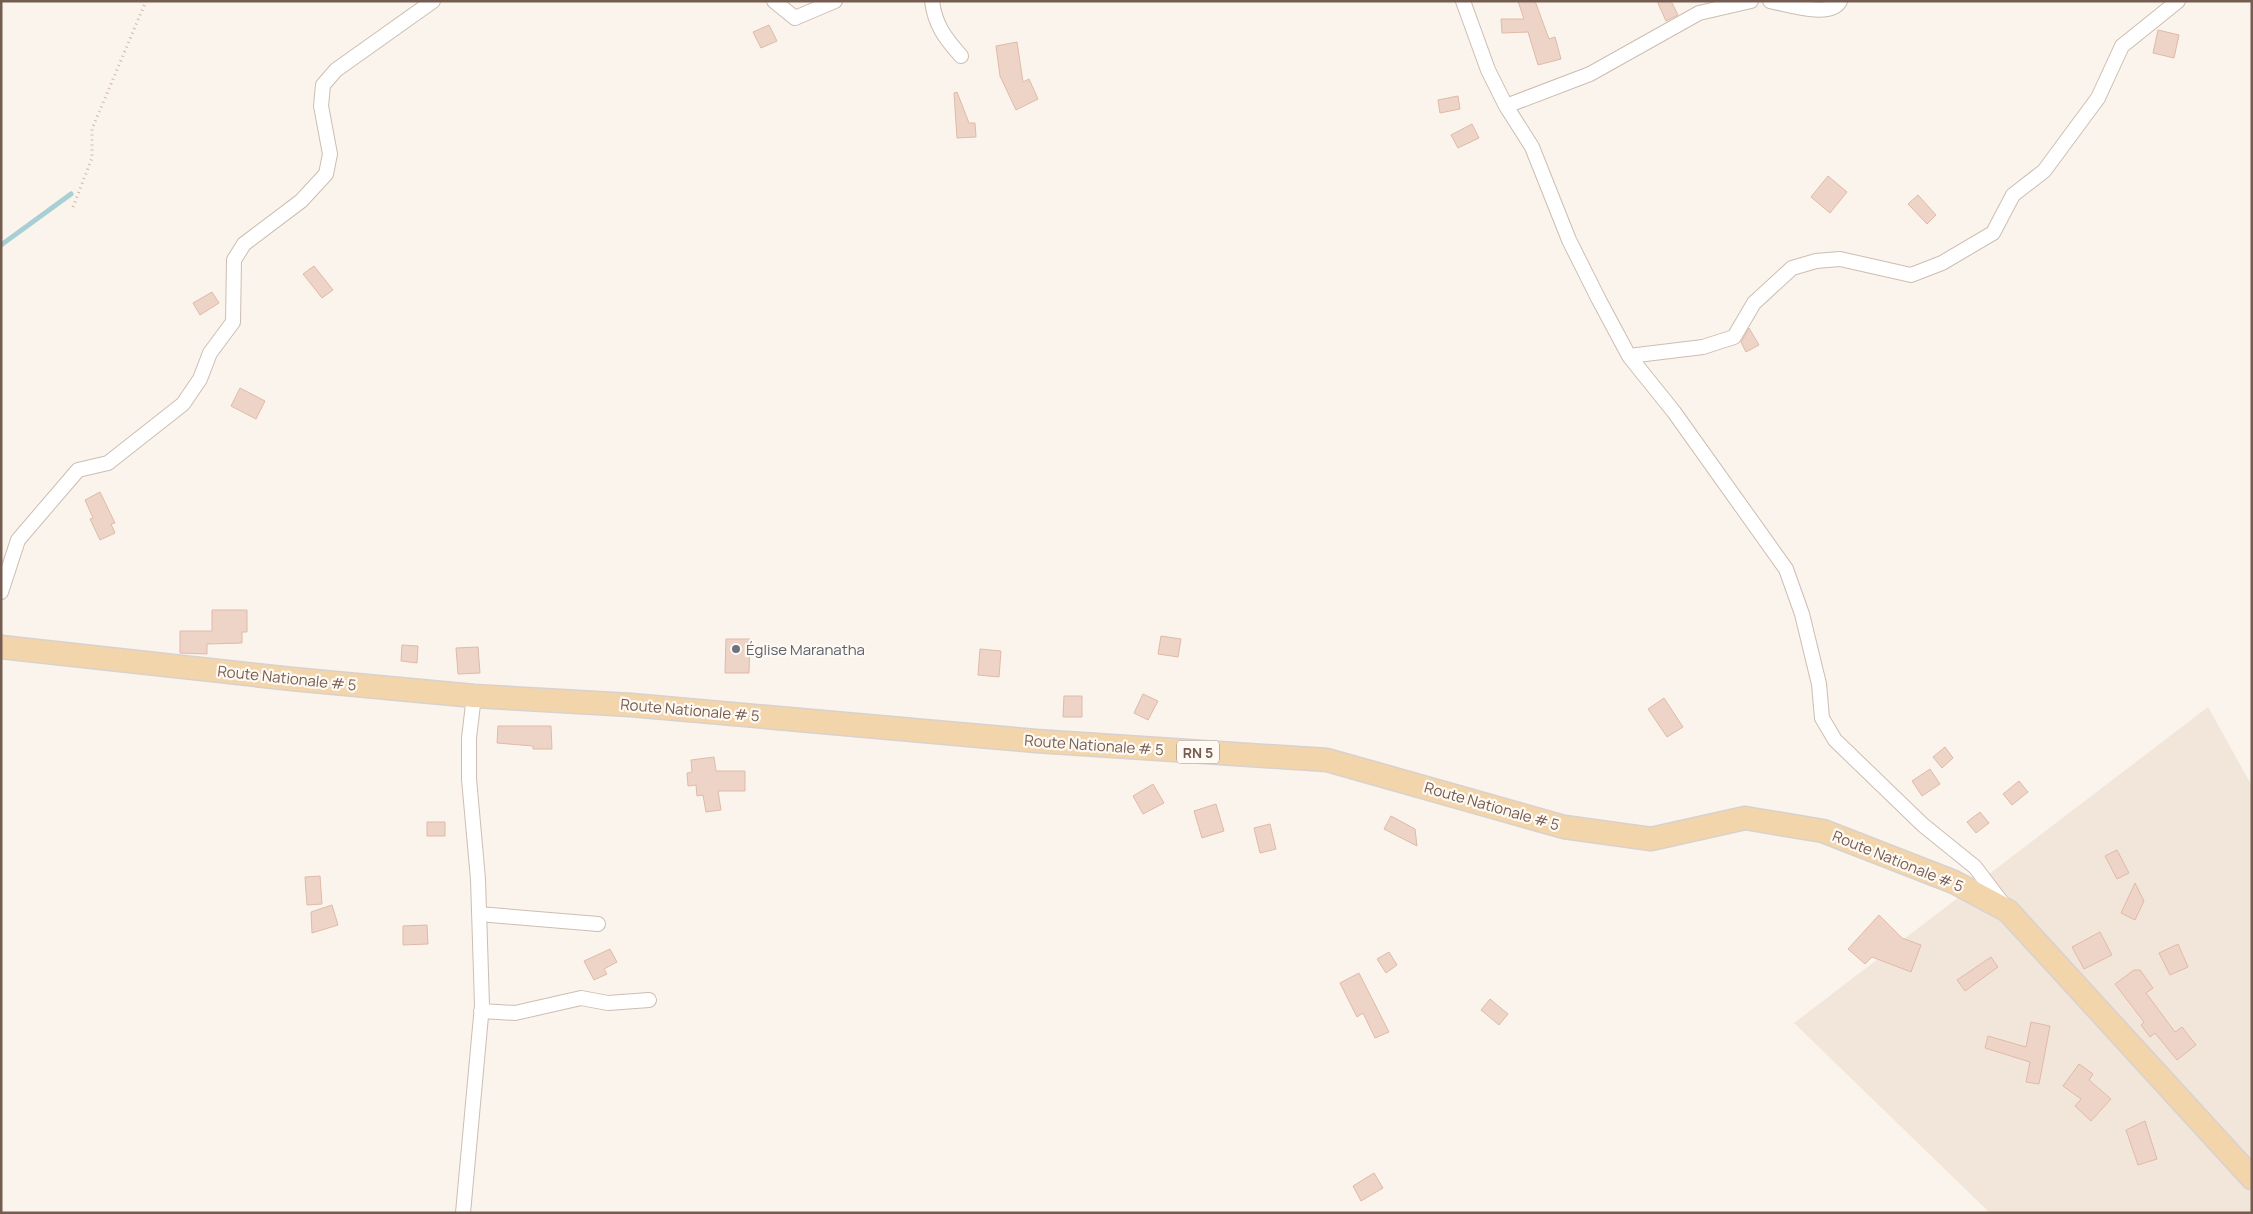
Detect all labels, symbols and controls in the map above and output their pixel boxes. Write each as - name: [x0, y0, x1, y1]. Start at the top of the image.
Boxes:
- place label: Église Maranatha: [746, 639, 865, 660]
- marker: Église Maranatha: [730, 643, 742, 655]
- street label: Route Nationale # 5: [216, 660, 358, 696]
- street label: Route Nationale # 5: [620, 693, 760, 727]
- street label: Route Nationale # 5: [1024, 730, 1164, 760]
- road number: RN 5: [1177, 740, 1219, 764]
- street label: Route Nationale # 5: [1422, 777, 1562, 835]
- street label: Route Nationale # 5: [1829, 825, 1967, 897]

